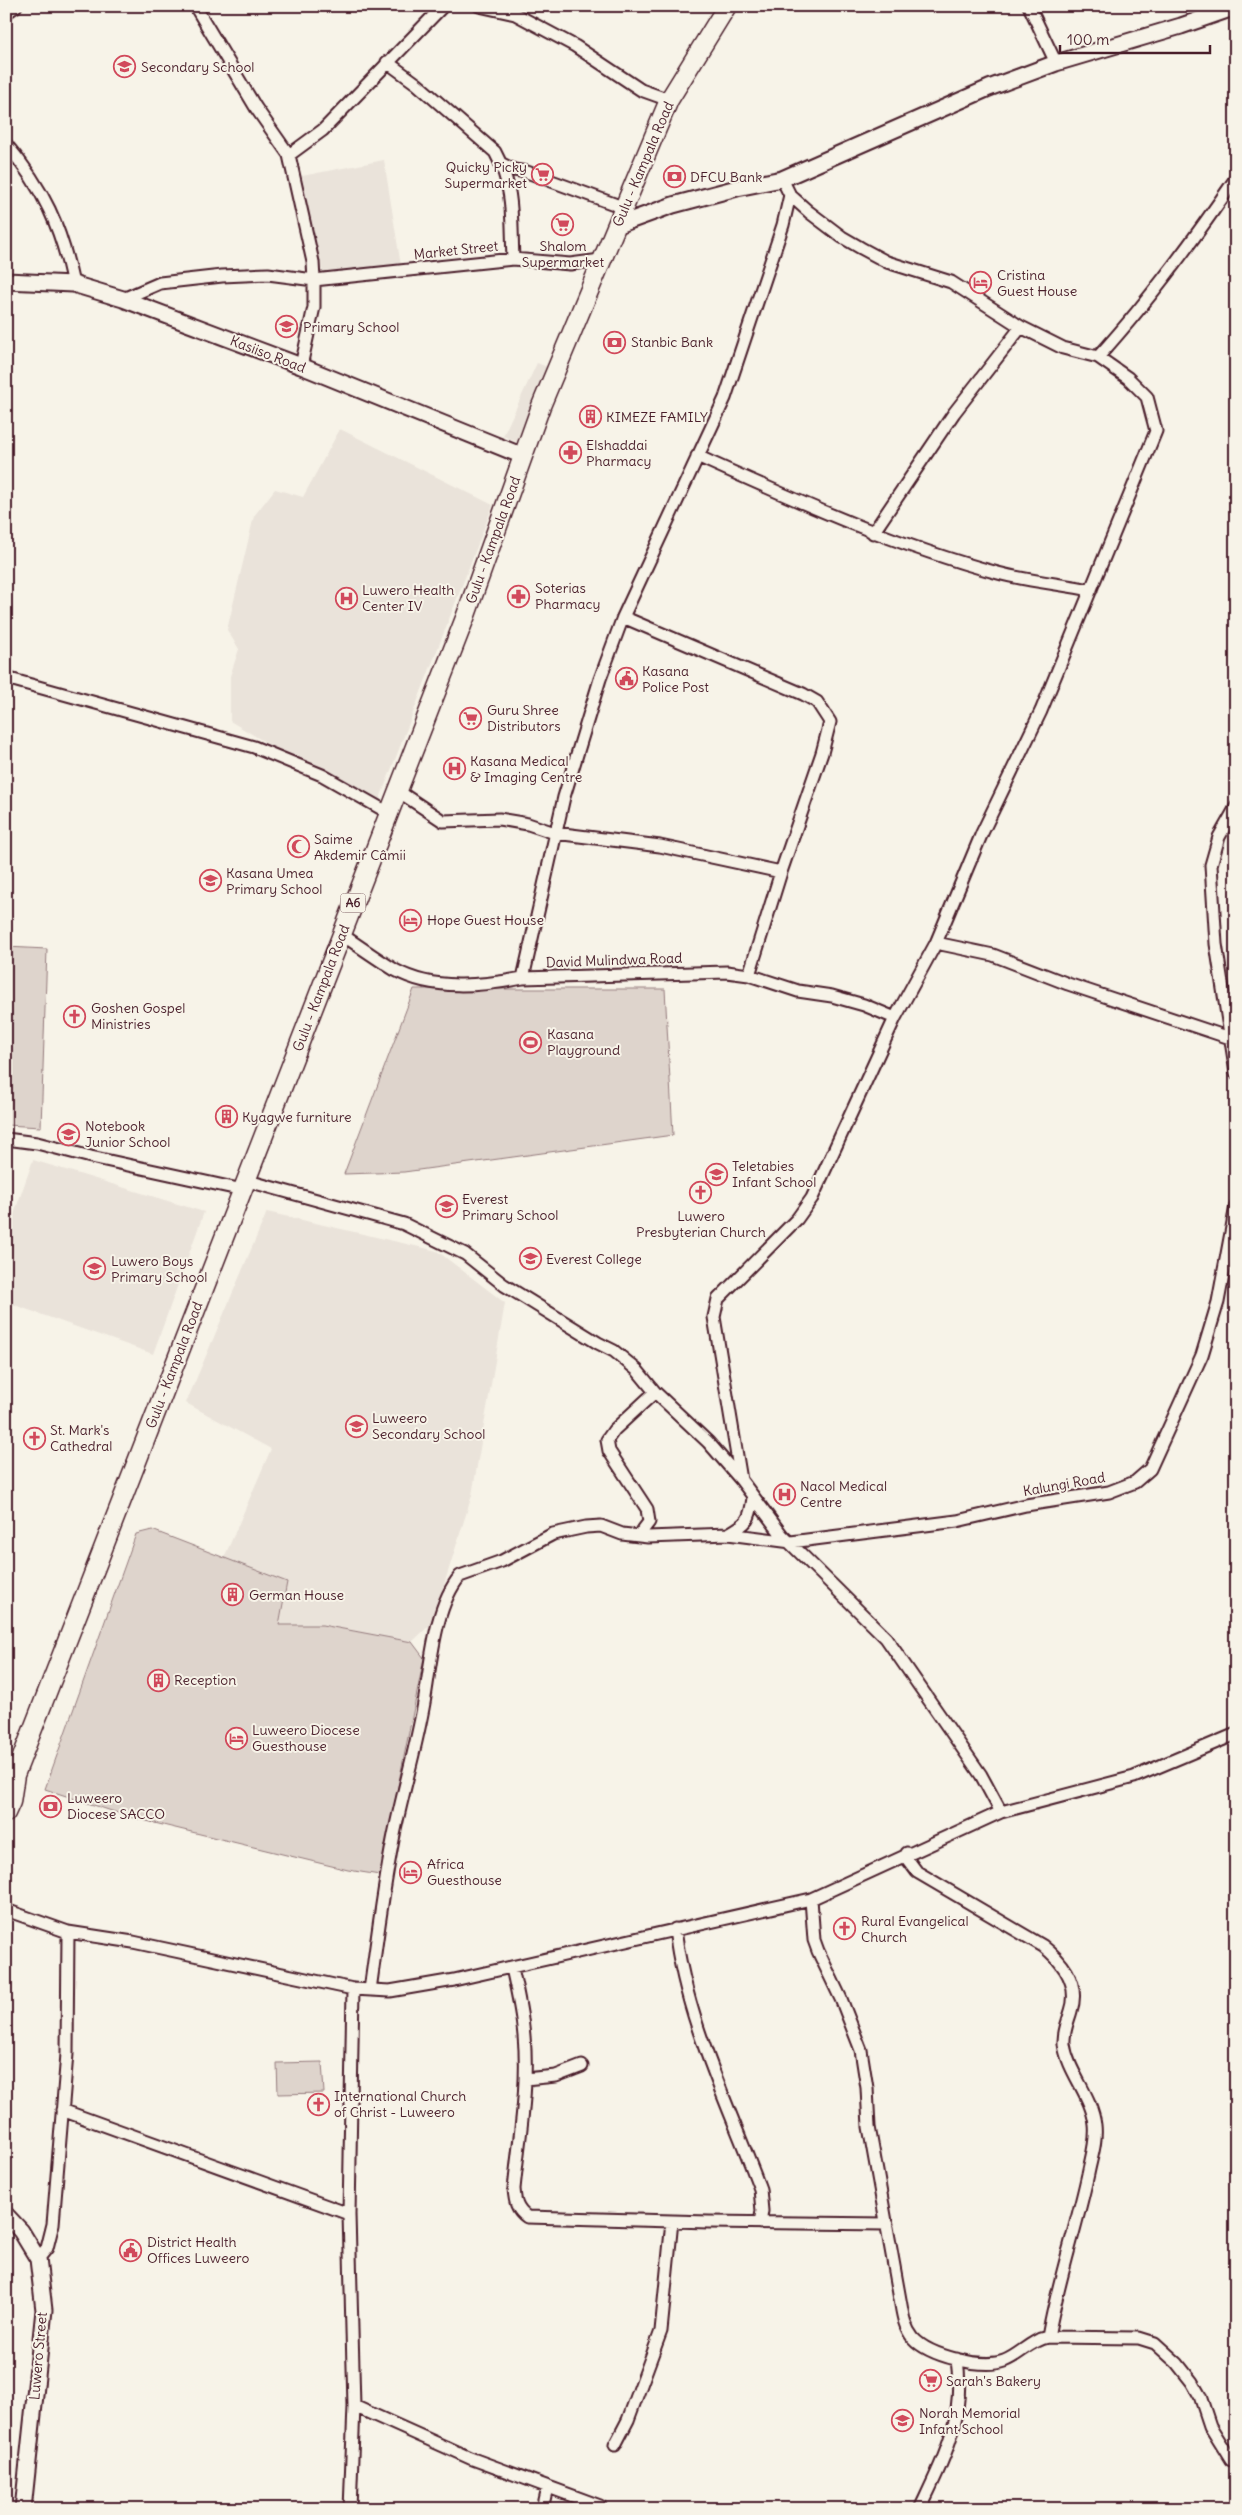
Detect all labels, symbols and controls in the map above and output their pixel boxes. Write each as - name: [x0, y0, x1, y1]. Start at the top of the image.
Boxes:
- scale bar: [1060, 22, 1210, 54]
- text: 100 m: [1067, 30, 1109, 49]
- school or university icon: Secondary School: [113, 55, 137, 79]
- place label: Secondary School: [141, 58, 254, 76]
- street label: Gulu - Kampala Road: [608, 99, 678, 229]
- place label: Quicky Picky Supermarket: [445, 158, 527, 192]
- supermarket icon: Quicky Picky Supermarket: [531, 163, 555, 187]
- bank icon: DFCU Bank: [662, 165, 686, 189]
- place label: DFCU Bank: [690, 168, 762, 186]
- supermarket icon: Shalom Supermarket: [551, 212, 575, 236]
- street label: Market Street: [413, 237, 499, 263]
- place label: Shalom Supermarket: [522, 237, 605, 271]
- place label: Cristina Guest House: [997, 266, 1077, 300]
- hotel icon: Cristina Guest House: [969, 271, 993, 295]
- school or university icon: Primary School: [275, 315, 299, 339]
- place label: Primary School: [303, 318, 399, 336]
- bank icon: Stanbic Bank: [603, 330, 627, 354]
- street label: Kasiiso Road: [228, 331, 308, 377]
- place label: Stanbic Bank: [631, 333, 713, 351]
- building icon: KIMEZE FAMILY: [578, 405, 602, 429]
- place label: KIMEZE FAMILY: [606, 408, 708, 426]
- place label: Elshaddai Pharmacy: [586, 436, 651, 470]
- pharmacy icon: Elshaddai Pharmacy: [558, 441, 582, 465]
- street label: Gulu - Kampala Road: [462, 474, 524, 606]
- place label: Soterias Pharmacy: [535, 579, 600, 613]
- place label: Luwero Health Center IV: [362, 581, 454, 615]
- pharmacy icon: Soterias Pharmacy: [507, 584, 531, 608]
- hospital icon: Luwero Health Center IV: [334, 586, 358, 610]
- place label: Kasana Police Post: [642, 662, 709, 696]
- public building icon: Kasana Police Post: [614, 667, 638, 691]
- place label: Guru Shree Distributors: [487, 701, 561, 735]
- supermarket icon: Guru Shree Distributors: [459, 706, 483, 730]
- place label: Kasana Medical & Imaging Centre: [470, 752, 582, 786]
- hospital icon: Kasana Medical & Imaging Centre: [442, 757, 466, 781]
- place label: Saime Akdemir Câmii: [314, 830, 406, 864]
- mosque icon: Saime Akdemir Câmii: [286, 835, 310, 859]
- place label: Kasana Umea Primary School: [226, 864, 322, 898]
- school or university icon: Kasana Umea Primary School: [198, 869, 222, 893]
- road number: A6: [340, 894, 366, 912]
- hotel icon: Hope Guest House: [399, 908, 423, 932]
- place label: Hope Guest House: [427, 911, 544, 929]
- street label: Gulu - Kampala Road: [289, 922, 353, 1054]
- street label: David Mulindwa Road: [545, 949, 683, 971]
- place label: Goshen Gospel Ministries: [91, 999, 185, 1033]
- church icon: Goshen Gospel Ministries: [63, 1004, 87, 1028]
- place label: Kasana Playground: [547, 1025, 620, 1059]
- sports icon: Kasana Playground: [519, 1030, 543, 1054]
- building icon: Kyagwe furniture: [214, 1105, 238, 1129]
- place label: Kyagwe furniture: [242, 1108, 352, 1126]
- place label: Notebook Junior School: [85, 1117, 170, 1151]
- school or university icon: Notebook Junior School: [57, 1122, 81, 1146]
- place label: Teletabies Infant School: [732, 1157, 816, 1191]
- school or university icon: Teletabies Infant School: [704, 1162, 728, 1186]
- church icon: Luwero Presbyterian Church: [689, 1181, 713, 1205]
- place label: Everest Primary School: [462, 1190, 558, 1224]
- school or university icon: Everest Primary School: [434, 1195, 458, 1219]
- place label: Luwero Presbyterian Church: [636, 1207, 766, 1241]
- school or university icon: Everest College: [518, 1247, 542, 1271]
- place label: Everest College: [546, 1250, 642, 1268]
- place label: Luwero Boys Primary School: [111, 1252, 207, 1286]
- school or university icon: Luwero Boys Primary School: [83, 1257, 107, 1281]
- street label: Gulu - Kampala Road: [142, 1299, 206, 1431]
- place label: Luweero Secondary School: [372, 1409, 485, 1443]
- school or university icon: Luweero Secondary School: [344, 1414, 368, 1438]
- place label: St. Mark's Cathedral: [50, 1421, 112, 1455]
- church icon: St. Mark's Cathedral: [22, 1426, 46, 1450]
- street label: Kalungi Road: [1022, 1468, 1106, 1500]
- place label: Nacol Medical Centre: [800, 1477, 887, 1511]
- hospital icon: Nacol Medical Centre: [772, 1482, 796, 1506]
- building icon: German House: [221, 1583, 245, 1607]
- place label: German House: [249, 1586, 344, 1604]
- building icon: Reception: [146, 1668, 170, 1692]
- place label: Reception: [174, 1671, 236, 1689]
- place label: Luweero Diocese Guesthouse: [252, 1721, 360, 1755]
- hotel icon: Luweero Diocese Guesthouse: [224, 1726, 248, 1750]
- place label: Luweero Diocese SACCO: [67, 1789, 165, 1823]
- bank icon: Luweero Diocese SACCO: [39, 1794, 63, 1818]
- place label: Africa Guesthouse: [427, 1855, 502, 1889]
- hotel icon: Africa Guesthouse: [399, 1860, 423, 1884]
- place label: Rural Evangelical Church: [861, 1912, 969, 1946]
- church icon: Rural Evangelical Church: [833, 1917, 857, 1941]
- place label: International Church of Christ - Luweero: [334, 2087, 466, 2121]
- church icon: International Church of Christ - Luweero: [306, 2092, 330, 2116]
- place label: District Health Offices Luweero: [147, 2233, 250, 2267]
- public building icon: District Health Offices Luweero: [119, 2238, 143, 2262]
- street label: Luwero Street: [25, 2311, 51, 2401]
- supermarket icon: Sarah's Bakery: [918, 2369, 942, 2393]
- place label: Sarah's Bakery: [946, 2372, 1041, 2390]
- place label: Norah Memorial Infant School: [919, 2404, 1020, 2438]
- school or university icon: Norah Memorial Infant School: [891, 2409, 915, 2433]

